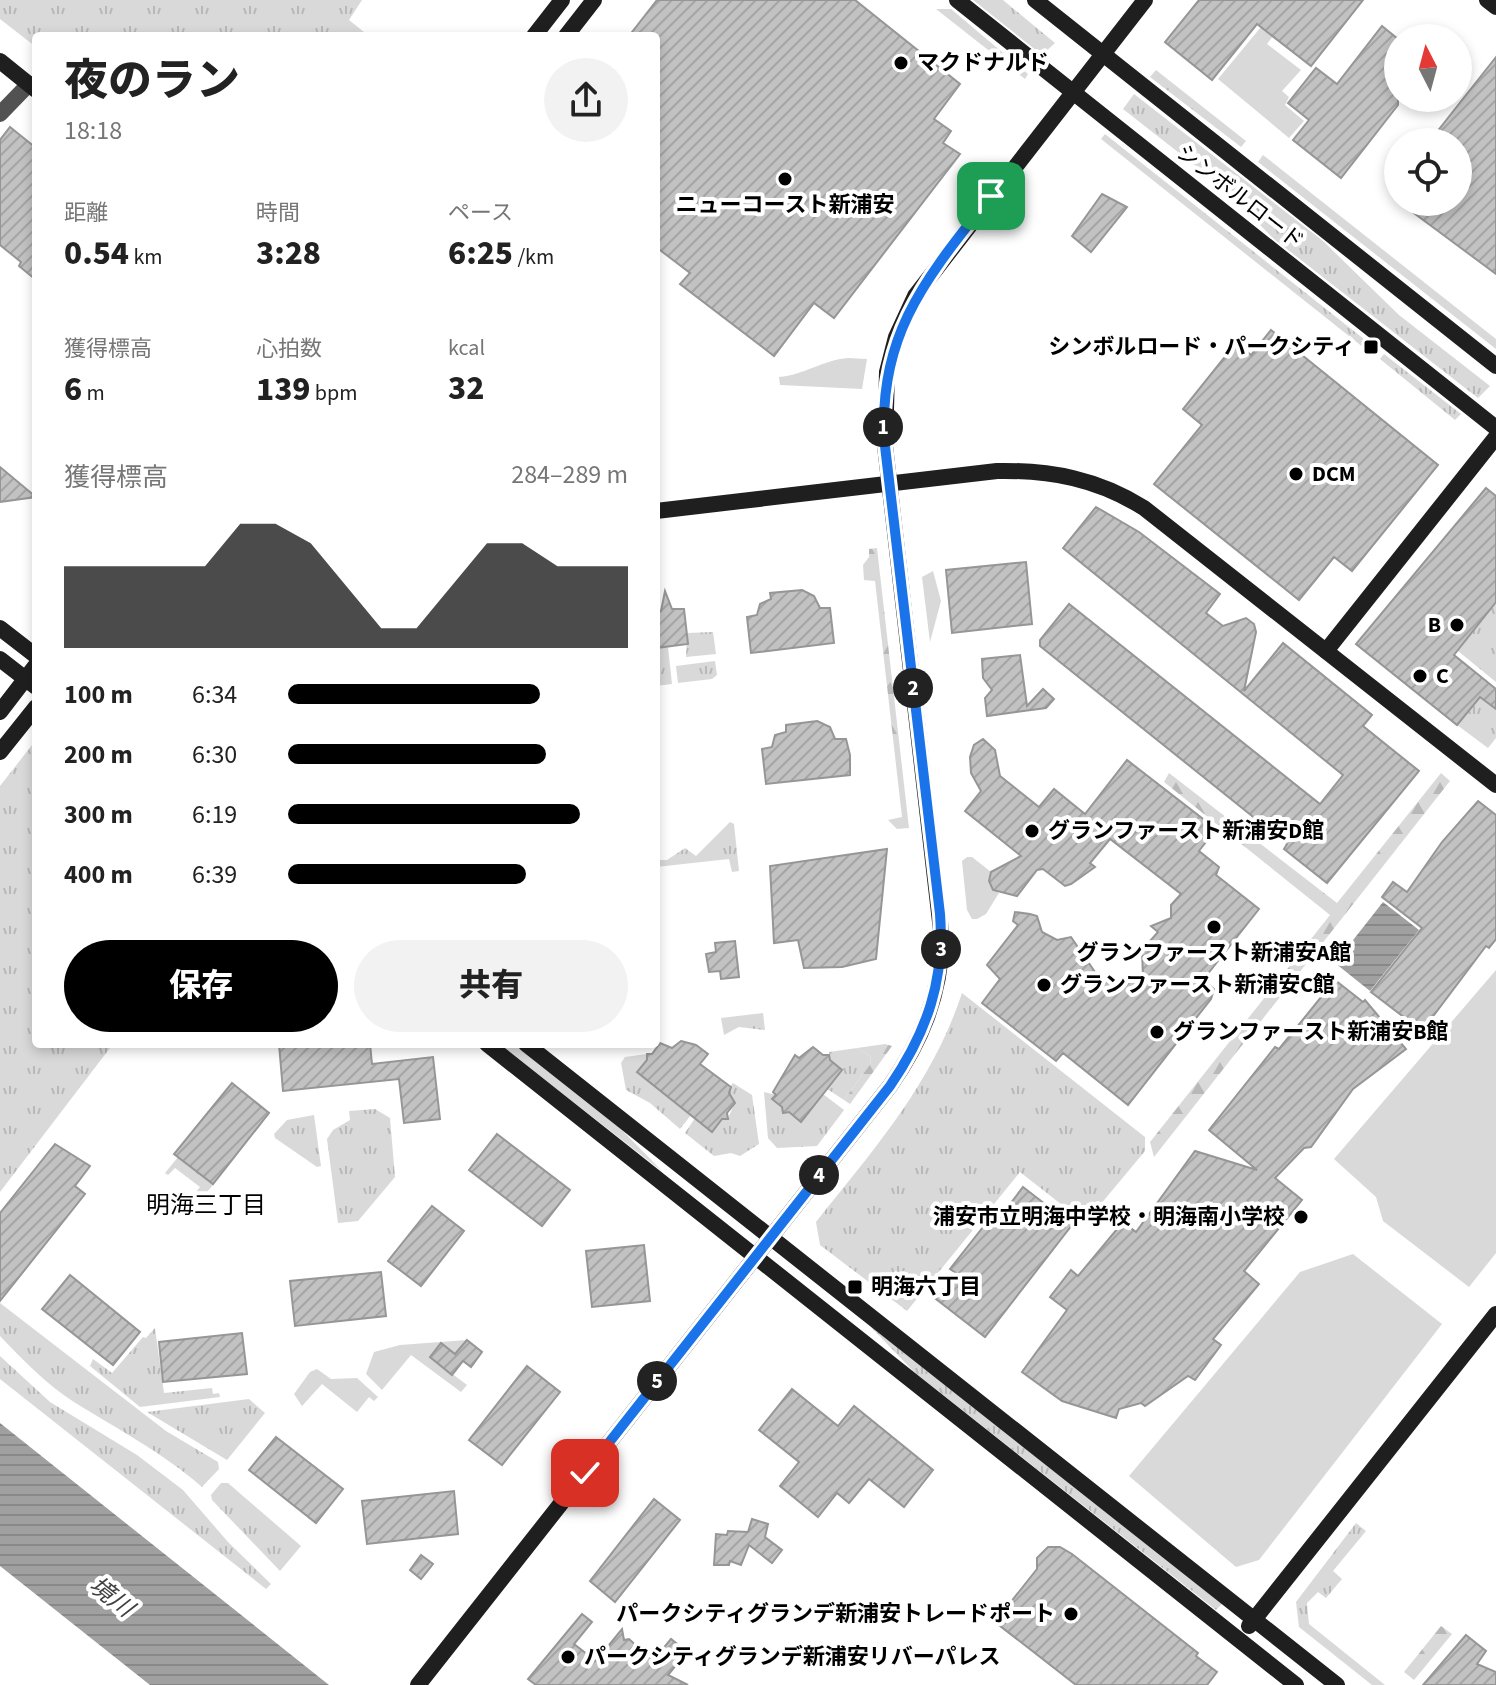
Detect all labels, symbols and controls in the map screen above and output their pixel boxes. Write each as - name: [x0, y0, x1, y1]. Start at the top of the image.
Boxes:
- north arrow: [1384, 24, 1472, 112]
- map controls: [1384, 24, 1472, 216]
- place label: マクドナルド: [917, 47, 1049, 79]
- text: 夜のラン: [64, 50, 240, 113]
- marker: マクドナルド: [892, 54, 910, 72]
- button: share: [544, 58, 628, 142]
- text: 18:18: [64, 112, 122, 149]
- button: locate: [1384, 128, 1472, 216]
- street label: シンボルロード: [1169, 137, 1311, 257]
- pin: [957, 162, 1025, 230]
- marker: ニューコースト新浦安: [776, 170, 794, 188]
- icon: arrive: [969, 174, 1013, 218]
- place label: ニューコースト新浦安: [676, 189, 894, 221]
- text: 距離: [64, 197, 108, 229]
- text: 時間: [256, 197, 300, 229]
- text: ペース: [448, 197, 513, 229]
- text: 0.54: [64, 229, 129, 278]
- text: 3:28: [256, 229, 321, 278]
- text: 6:25: [448, 229, 513, 278]
- text: km: [129, 241, 163, 273]
- text: /km: [513, 241, 554, 273]
- place label: シンボルロード・パークシティ: [1048, 331, 1355, 363]
- text: kcal: [448, 332, 485, 364]
- text: 獲得標高: [64, 333, 152, 365]
- text: 心拍数: [256, 333, 322, 365]
- marker: シンボルロード・パークシティ: [1362, 338, 1380, 356]
- text: 32: [448, 364, 484, 413]
- text: 6: [64, 365, 82, 414]
- text: 139: [256, 365, 310, 414]
- text: m: [82, 377, 105, 409]
- text: bpm: [310, 377, 357, 409]
- pin: 1: [863, 407, 903, 447]
- text: 1: [877, 411, 889, 443]
- text: 284–289 m: [511, 456, 628, 493]
- place label: DCM: [1312, 458, 1356, 490]
- text: 獲得標高: [64, 459, 168, 496]
- marker: DCM: [1287, 465, 1305, 483]
- place label: B: [1428, 609, 1441, 641]
- marker: B: [1448, 616, 1466, 634]
- place label: C: [1436, 660, 1449, 692]
- marker: C: [1411, 667, 1429, 685]
- pin: 2: [893, 668, 933, 708]
- text: 2: [907, 672, 919, 704]
- text: 100 m: [64, 676, 133, 713]
- text: 6:34: [192, 676, 237, 713]
- text: 200 m: [64, 736, 133, 773]
- text: 6:30: [192, 736, 237, 773]
- text: 300 m: [64, 796, 133, 833]
- text: 6:19: [192, 796, 237, 833]
- place label: グランファースト新浦安D館: [1048, 815, 1324, 847]
- marker: グランファースト新浦安D館: [1023, 822, 1041, 840]
- text: 400 m: [64, 856, 133, 893]
- text: 6:39: [192, 856, 237, 893]
- marker: グランファースト新浦安A館: [1205, 918, 1223, 936]
- pin: 3: [921, 929, 961, 969]
- text: 3: [935, 933, 947, 965]
- place label: グランファースト新浦安A館: [1077, 937, 1351, 969]
- button: 保存: [64, 940, 338, 1032]
- button: 共有: [354, 940, 628, 1032]
- place label: グランファースト新浦安C館: [1060, 969, 1335, 1001]
- marker: グランファースト新浦安C館: [1035, 976, 1053, 994]
- place label: グランファースト新浦安B館: [1173, 1016, 1449, 1048]
- marker: グランファースト新浦安B館: [1148, 1023, 1166, 1041]
- pin: 4: [799, 1155, 839, 1195]
- text: 4: [813, 1159, 825, 1191]
- district label: 明海三丁目: [146, 1188, 266, 1223]
- place label: 浦安市立明海中学校・明海南小学校: [933, 1201, 1285, 1233]
- marker: 浦安市立明海中学校・明海南小学校: [1292, 1208, 1310, 1226]
- place label: 明海六丁目: [871, 1271, 981, 1303]
- marker: 明海六丁目: [846, 1278, 864, 1296]
- pin: 5: [637, 1361, 677, 1401]
- text: 5: [651, 1365, 663, 1397]
- pin: [551, 1439, 619, 1507]
- icon: check: [563, 1451, 607, 1495]
- water label: 境川: [81, 1568, 143, 1627]
- place label: パークシティグランデ新浦安トレードポート: [616, 1598, 1055, 1630]
- marker: パークシティグランデ新浦安トレードポート: [1062, 1605, 1080, 1623]
- place label: パークシティグランデ新浦安リバーパレス: [584, 1641, 1000, 1673]
- marker: パークシティグランデ新浦安リバーパレス: [559, 1648, 577, 1666]

